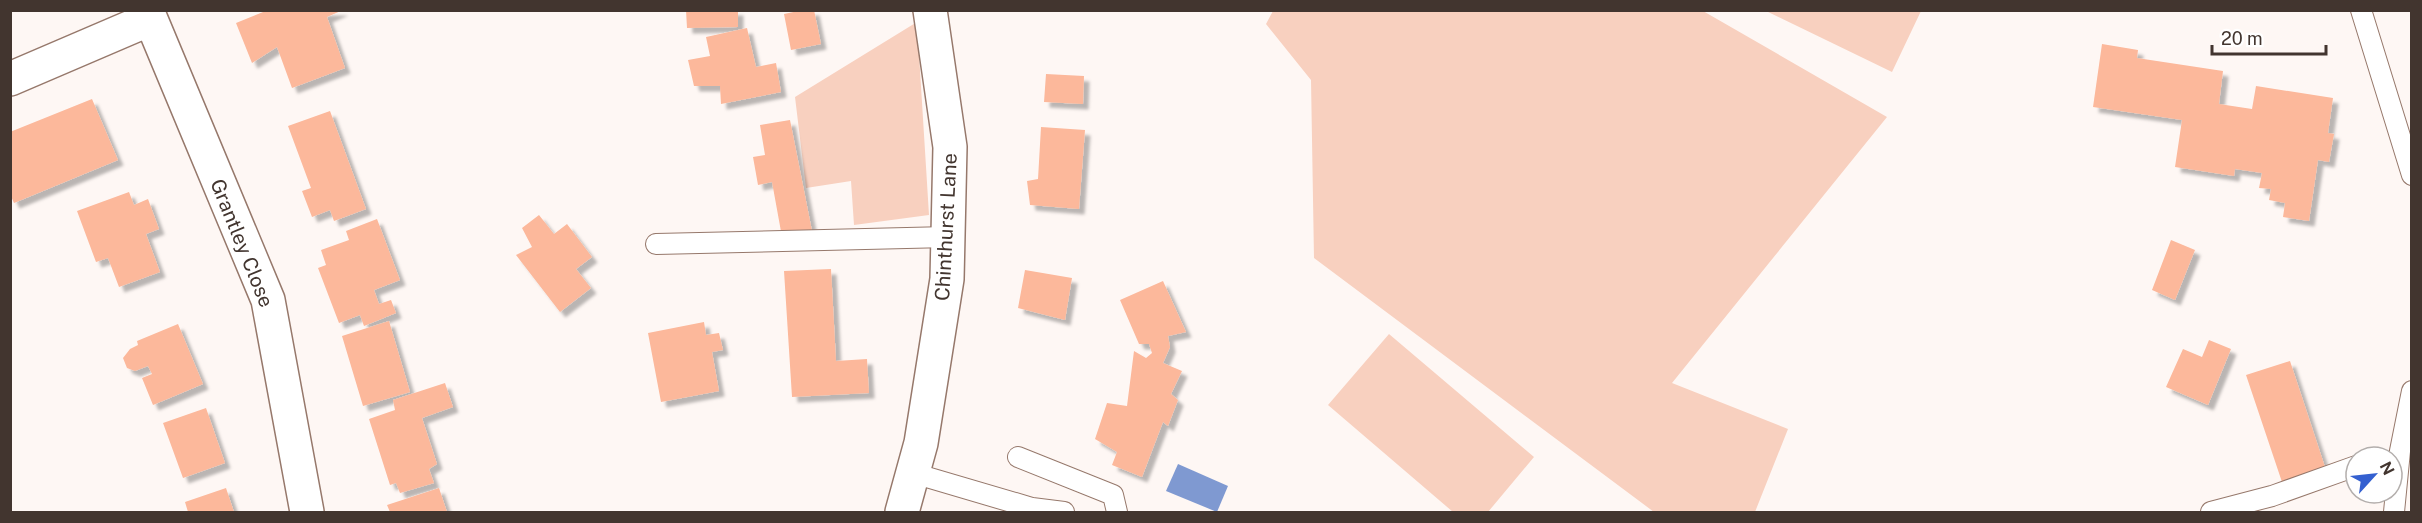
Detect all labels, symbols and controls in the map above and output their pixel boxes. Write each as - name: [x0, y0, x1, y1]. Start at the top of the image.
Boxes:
- scale bar: [2212, 18, 2326, 56]
- text: 20 m: [2221, 28, 2263, 49]
- street label: Chinthurst Lane: [930, 152, 962, 302]
- street label: Grantley Close: [205, 175, 279, 311]
- north arrow: [2344, 445, 2404, 505]
- text: N: [2376, 459, 2398, 478]

